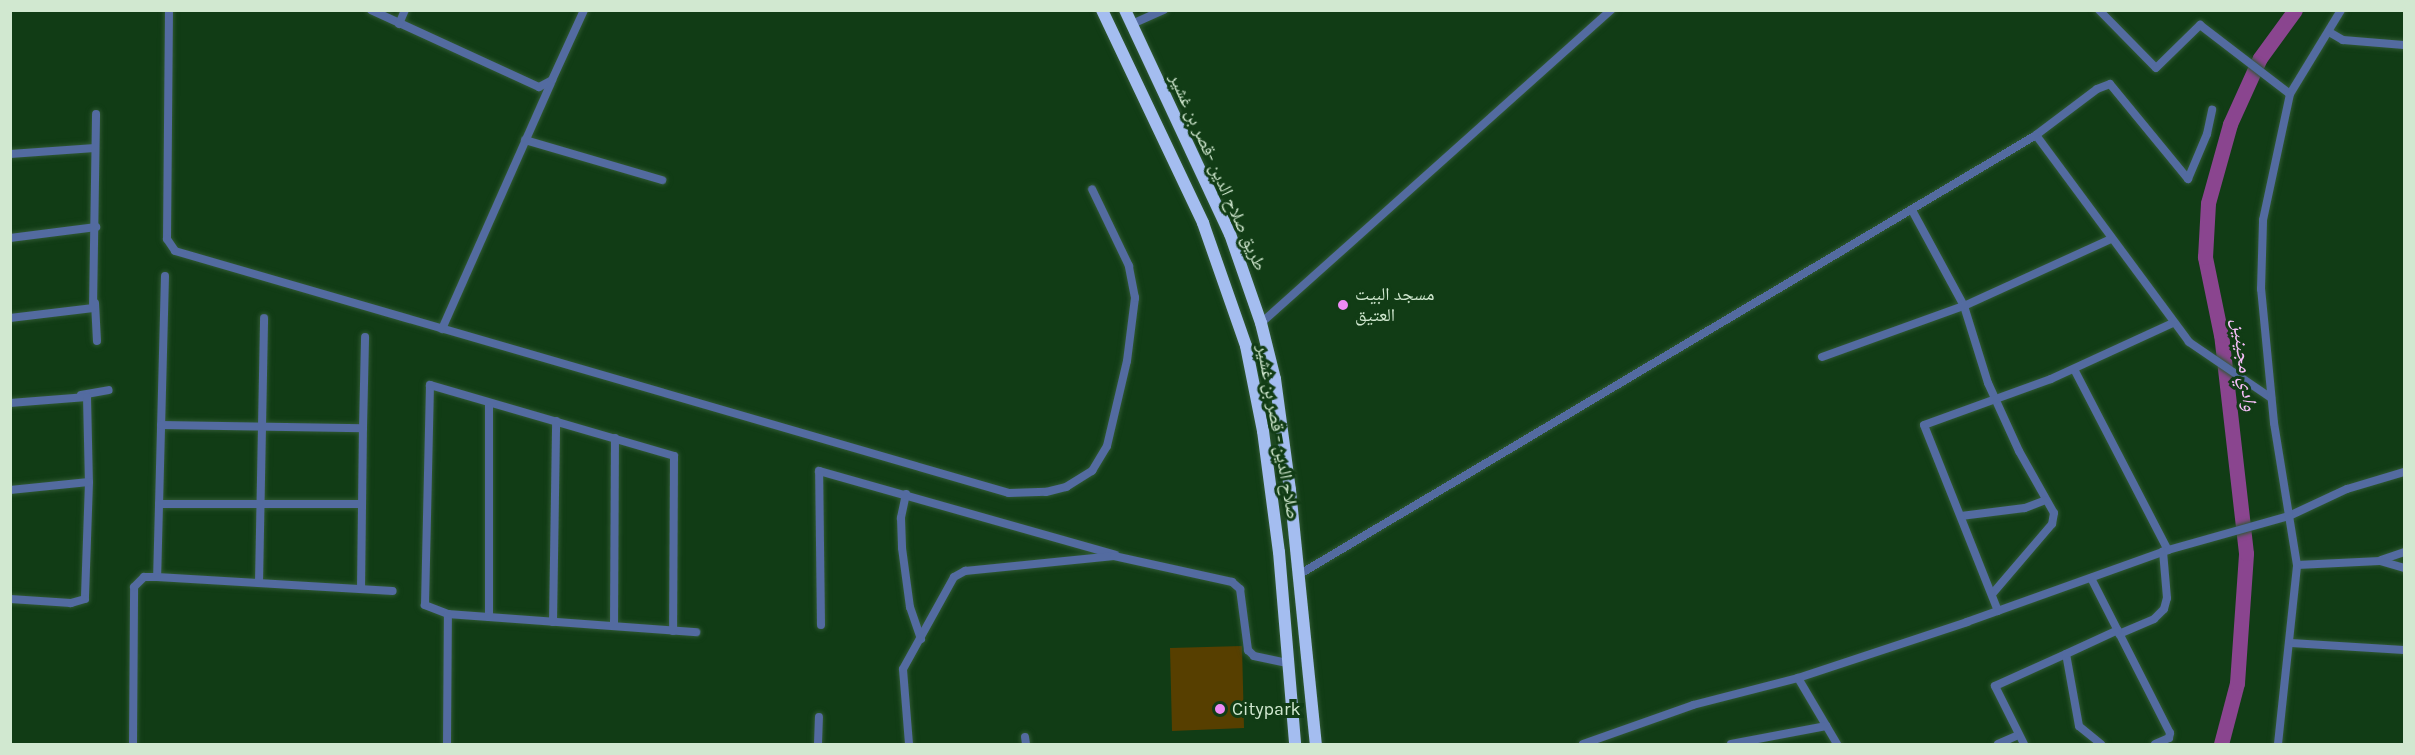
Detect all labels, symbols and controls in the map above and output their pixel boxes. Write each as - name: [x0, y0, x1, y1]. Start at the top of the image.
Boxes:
- street label: طريق صلاح الدين -قصر بن غشير: [1165, 70, 1271, 274]
- place label: مسجد البيت العتيق: [1355, 284, 1434, 326]
- marker: مسجد البيت العتيق: [1336, 298, 1350, 312]
- water label: وادي مجينين: [2227, 317, 2263, 413]
- street label: صلاح الدين - قصر بن غشير: [1252, 343, 1304, 521]
- place label: Citypark: [1232, 698, 1301, 720]
- marker: Citypark: [1213, 702, 1227, 716]

